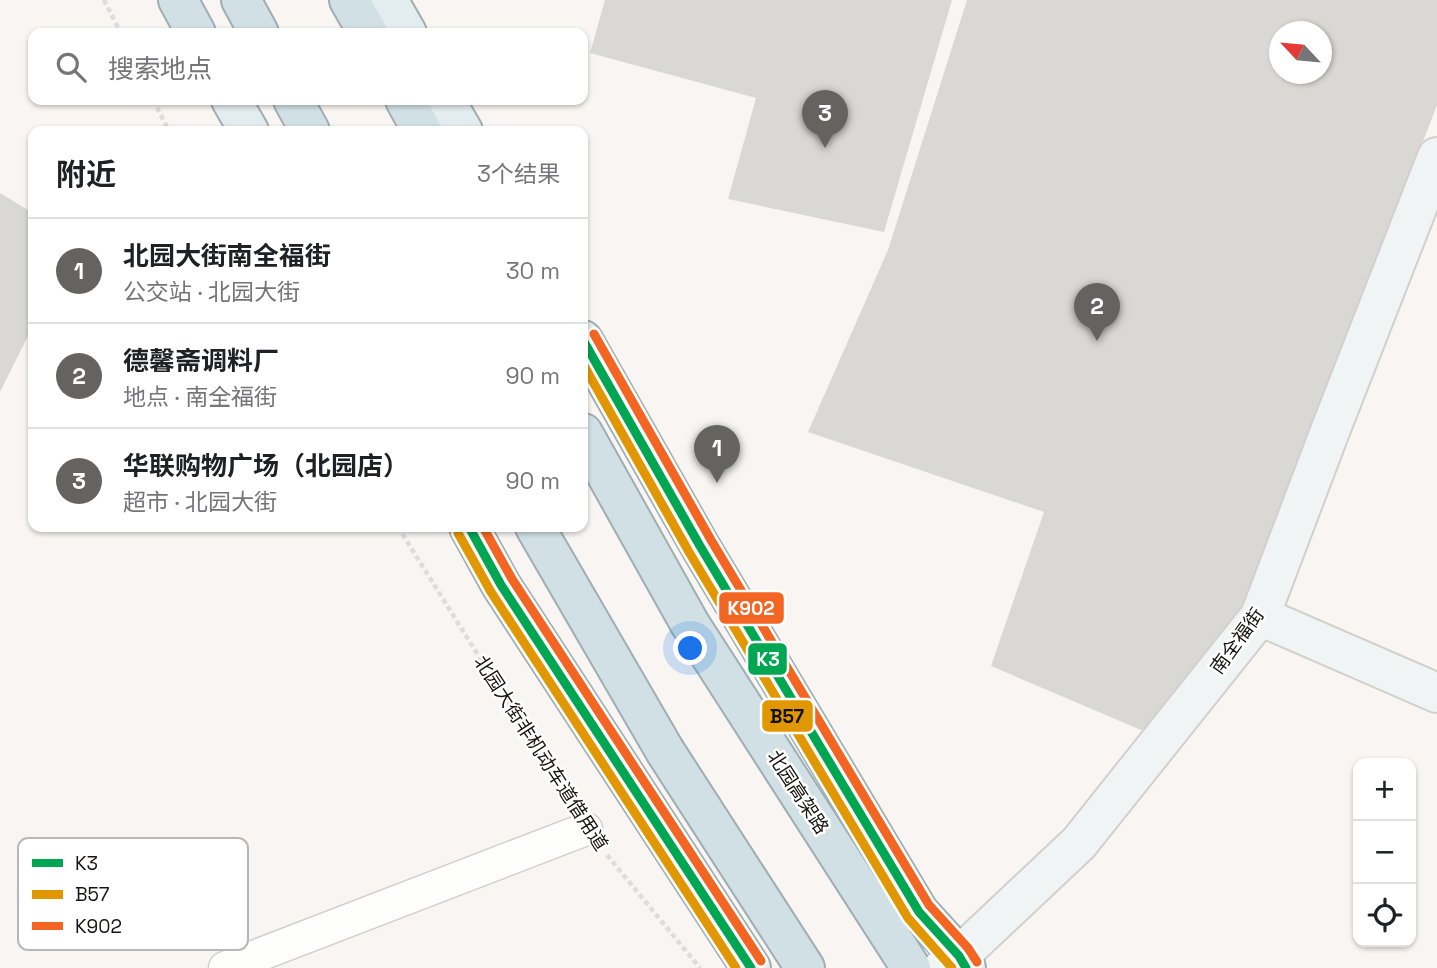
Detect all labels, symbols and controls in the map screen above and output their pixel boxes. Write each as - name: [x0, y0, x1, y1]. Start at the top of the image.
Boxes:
- north arrow: [1269, 21, 1332, 84]
- search box: [28, 28, 588, 105]
- icon: search: [52, 48, 90, 86]
- text: 搜索地点: [108, 52, 212, 86]
- pin: 3: [802, 90, 848, 148]
- text: 附近: [56, 155, 116, 194]
- text: 3个结果: [477, 159, 560, 189]
- text: 北园大街南全福街: [123, 239, 331, 273]
- text: 1: [74, 256, 84, 286]
- text: 30 m: [506, 256, 560, 286]
- text: 公交站 · 北园大街: [123, 277, 300, 307]
- pin: 2: [1074, 283, 1120, 341]
- text: 德馨斋调料厂: [123, 344, 279, 378]
- text: 2: [72, 361, 86, 391]
- text: 90 m: [505, 361, 560, 391]
- text: 地点 · 南全福街: [123, 382, 277, 412]
- pin: 1: [694, 425, 740, 483]
- text: 华联购物广场（北园店）: [123, 449, 409, 483]
- text: 3: [72, 466, 86, 496]
- text: 90 m: [505, 466, 560, 496]
- text: 超市 · 北园大街: [123, 487, 277, 517]
- line badge: K902: [718, 591, 785, 625]
- text: K902: [727, 596, 775, 621]
- street label: 南全福街: [1205, 603, 1269, 679]
- your location: [673, 631, 707, 665]
- line badge: K3: [747, 642, 788, 676]
- text: K3: [756, 647, 780, 672]
- street label: 北园大街非机动车道借用道: [468, 651, 614, 855]
- line badge: B57: [761, 699, 814, 733]
- text: B57: [770, 704, 805, 729]
- street label: 北园高架路: [762, 745, 834, 839]
- map controls: [1353, 758, 1416, 947]
- button: +: [1353, 758, 1416, 821]
- button: −: [1353, 821, 1416, 884]
- legend: [18, 838, 248, 950]
- text: K3: [75, 851, 98, 876]
- text: B57: [75, 882, 110, 907]
- button: locate: [1353, 884, 1416, 947]
- text: K902: [75, 914, 122, 939]

